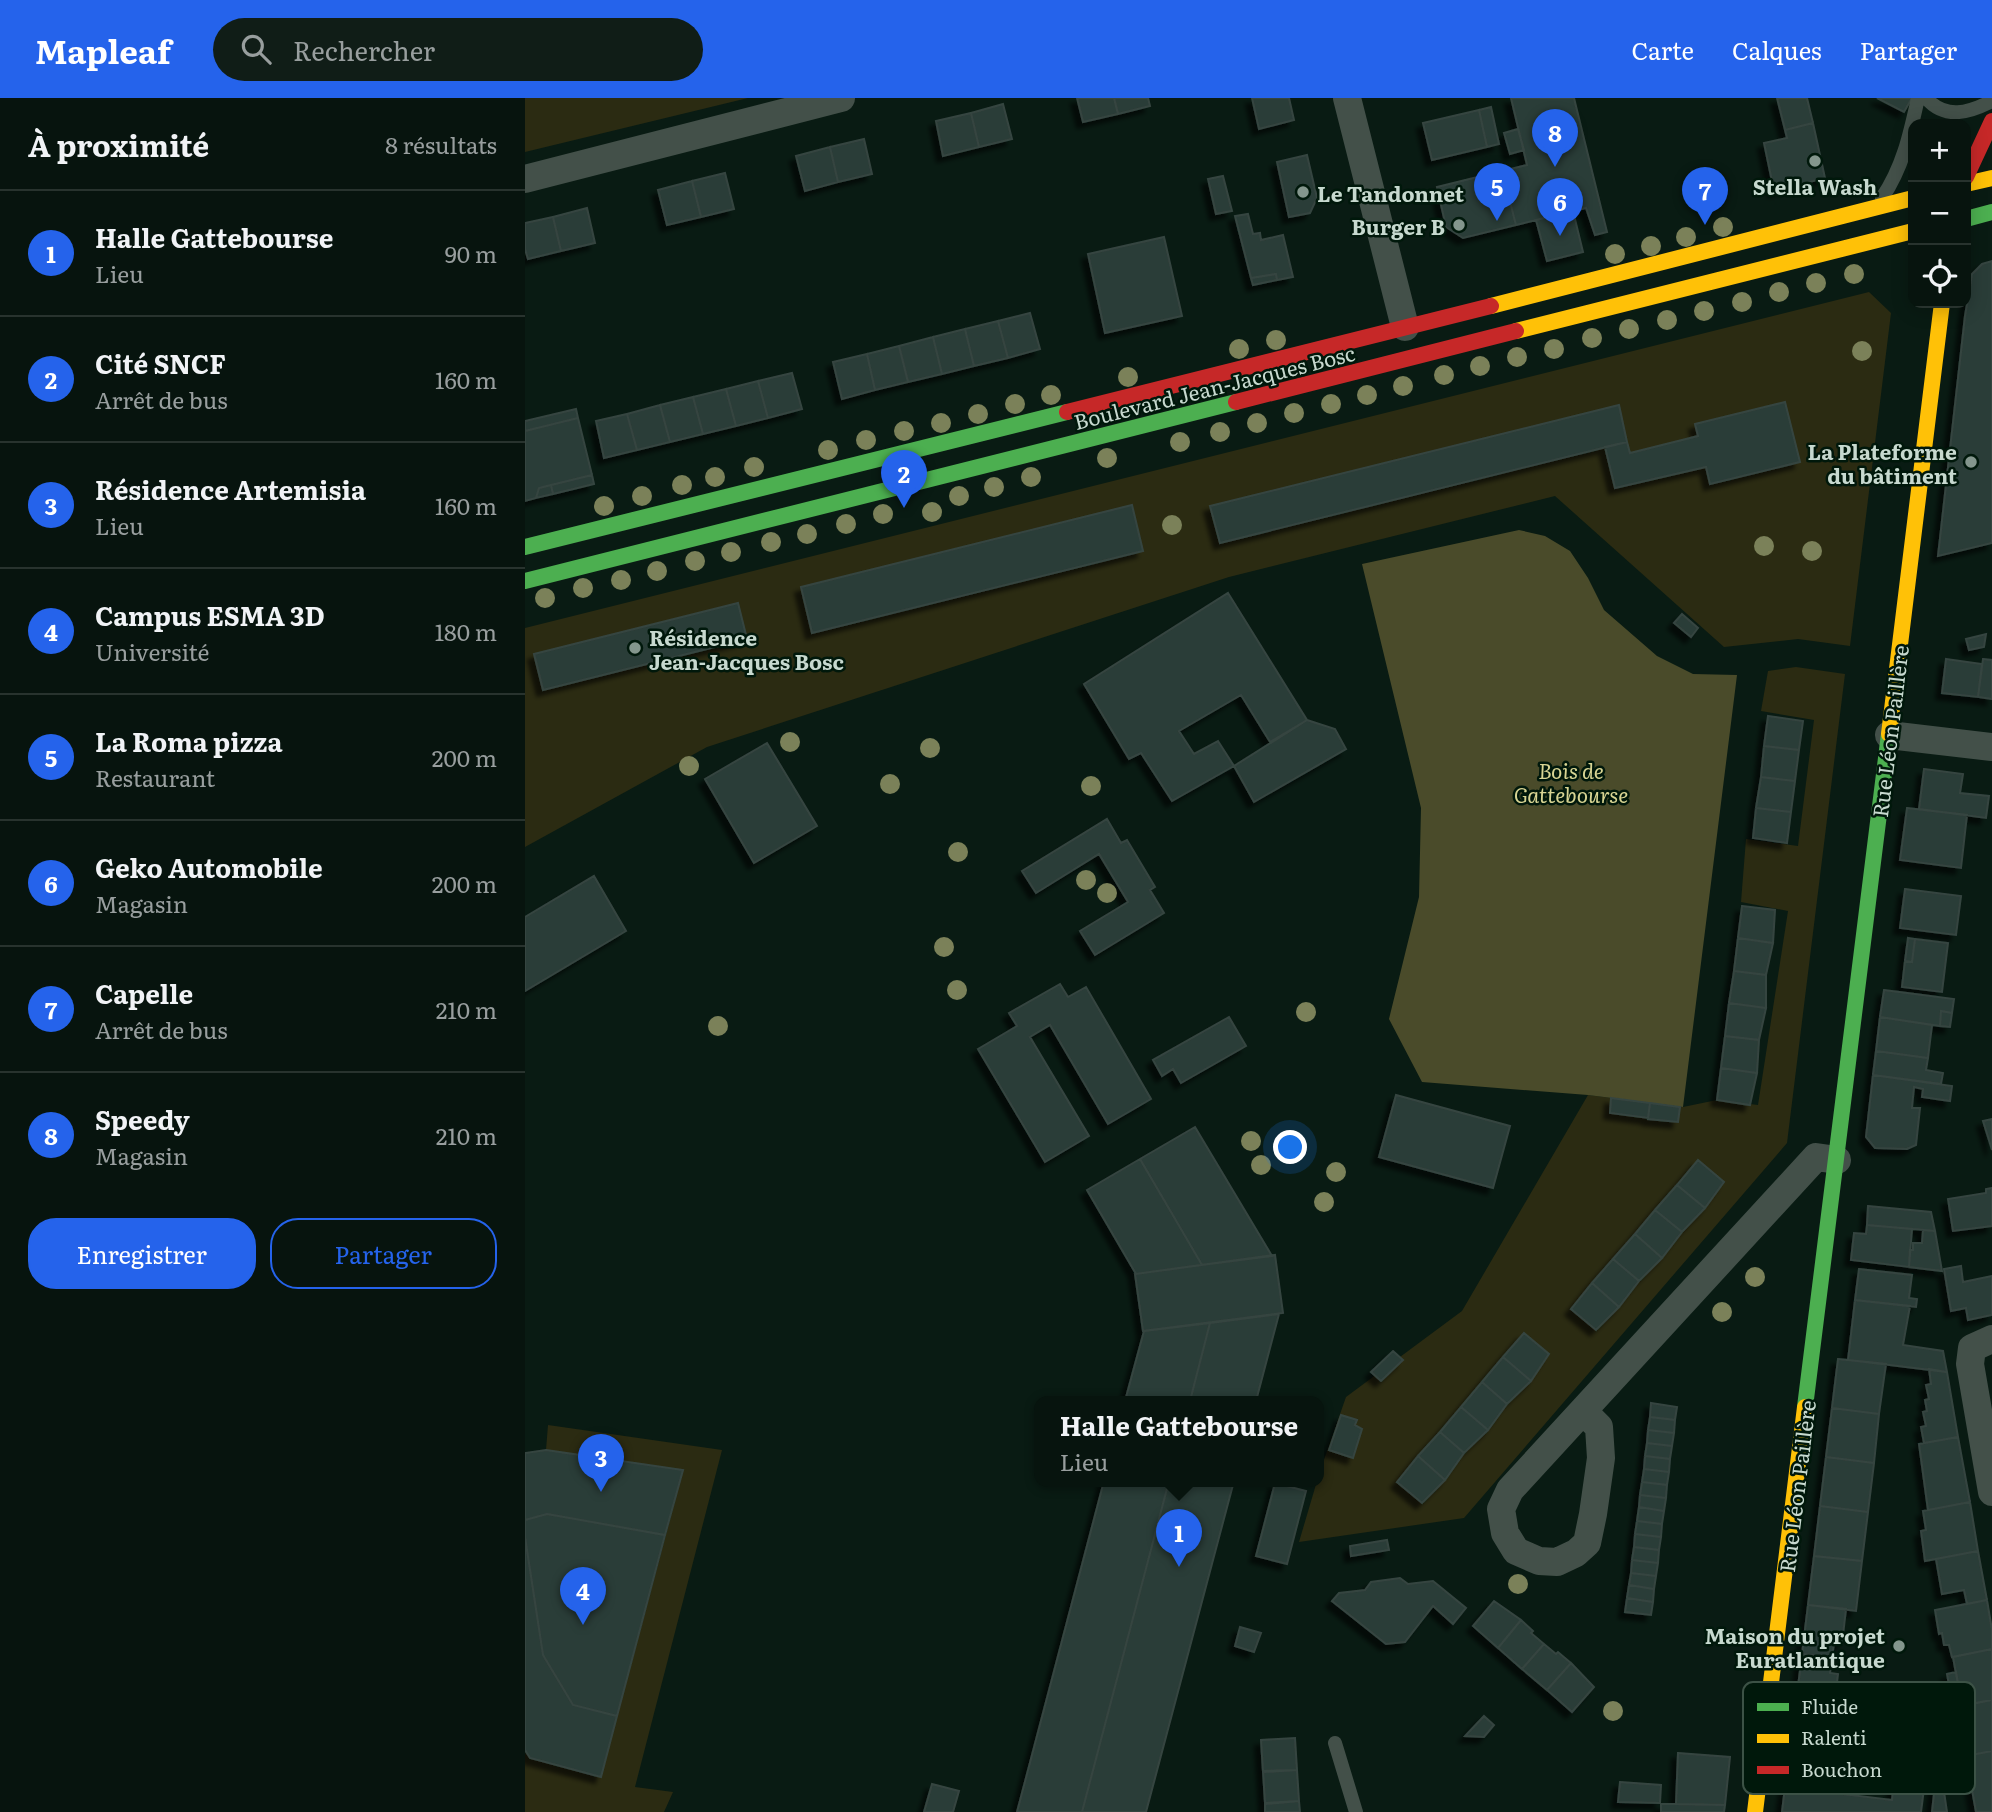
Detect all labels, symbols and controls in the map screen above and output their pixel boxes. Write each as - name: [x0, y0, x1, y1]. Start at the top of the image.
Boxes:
- search box: [213, 18, 703, 81]
- text: Mapleaf: [35, 25, 171, 74]
- icon: search: [237, 30, 275, 68]
- text: Rechercher: [293, 30, 435, 69]
- text: Carte: [1631, 32, 1694, 67]
- text: Calques: [1732, 32, 1822, 67]
- text: Partager: [1860, 32, 1957, 67]
- pin: 8: [1532, 109, 1578, 167]
- map controls: [1908, 119, 1971, 308]
- button: +: [1908, 119, 1971, 182]
- text: À proximité: [28, 122, 209, 166]
- text: 8 résultats: [385, 127, 497, 161]
- marker: Stella Wash: [1807, 153, 1823, 169]
- pin: 5: [1474, 163, 1520, 221]
- pin: 7: [1682, 167, 1728, 225]
- place label: Stella Wash: [1753, 170, 1877, 201]
- place label: Le Tandonnet: [1317, 177, 1465, 208]
- pin: 6: [1537, 178, 1583, 236]
- button: −: [1908, 182, 1971, 245]
- marker: Le Tandonnet: [1295, 184, 1311, 200]
- place label: Burger B: [1351, 210, 1445, 241]
- text: Halle Gattebourse: [95, 217, 334, 256]
- marker: Burger B: [1451, 217, 1467, 233]
- text: 1: [46, 236, 56, 270]
- text: 90 m: [445, 236, 497, 270]
- button: locate: [1908, 245, 1971, 308]
- text: Lieu: [95, 256, 144, 290]
- street label: Boulevard Jean-Jacques Bosc: [1070, 336, 1358, 436]
- text: Cité SNCF: [95, 343, 226, 382]
- text: 2: [45, 362, 57, 396]
- text: 160 m: [435, 362, 497, 396]
- text: Arrêt de bus: [95, 382, 228, 416]
- place label: La Plateforme du bâtiment: [1808, 435, 1958, 490]
- pin: 2: [881, 450, 927, 508]
- marker: La Plateforme du bâtiment: [1963, 454, 1979, 470]
- text: Résidence Artemisia: [95, 469, 366, 508]
- text: 3: [45, 488, 57, 522]
- text: 160 m: [435, 488, 497, 522]
- text: Lieu: [95, 508, 144, 542]
- text: Campus ESMA 3D: [95, 595, 325, 634]
- text: 4: [44, 614, 58, 648]
- text: 180 m: [435, 614, 497, 648]
- place label: Résidence Jean-Jacques Bosc: [649, 621, 844, 676]
- text: Université: [95, 634, 210, 668]
- marker: Résidence Jean-Jacques Bosc: [627, 640, 643, 656]
- street label: Rue Léon Paillère: [1863, 643, 1915, 819]
- text: La Roma pizza: [95, 721, 283, 760]
- text: 5: [45, 740, 57, 774]
- text: 200 m: [432, 740, 497, 774]
- park label: Bois de Gattebourse: [1514, 754, 1628, 809]
- text: Restaurant: [95, 760, 215, 794]
- text: Geko Automobile: [95, 847, 323, 886]
- text: 6: [44, 866, 58, 900]
- text: 200 m: [432, 866, 497, 900]
- text: Magasin: [95, 886, 188, 920]
- text: Capelle: [95, 973, 193, 1012]
- text: 7: [45, 992, 57, 1026]
- text: 210 m: [436, 992, 497, 1026]
- text: Arrêt de bus: [95, 1012, 228, 1046]
- text: Speedy: [95, 1099, 190, 1138]
- text: 8: [44, 1118, 58, 1152]
- text: 210 m: [436, 1118, 497, 1152]
- your location: [1273, 1130, 1307, 1164]
- text: Magasin: [95, 1138, 188, 1172]
- button: Enregistrer: [28, 1218, 256, 1289]
- button: Partager: [270, 1218, 497, 1289]
- popup: [1034, 1396, 1324, 1487]
- street label: Rue Léon Paillère: [1770, 1398, 1822, 1574]
- text: Halle Gattebourse: [1060, 1405, 1298, 1444]
- pin: 3: [578, 1434, 624, 1492]
- text: Lieu: [1060, 1444, 1108, 1478]
- pin: 1: [1156, 1509, 1202, 1567]
- pin: 4: [560, 1567, 606, 1625]
- place label: Maison du projet Euratlantique: [1705, 1619, 1886, 1674]
- marker: Maison du projet Euratlantique: [1891, 1638, 1907, 1654]
- legend: [1743, 1682, 1975, 1794]
- text: Fluide: [1801, 1692, 1858, 1720]
- text: Ralenti: [1801, 1723, 1867, 1751]
- text: Bouchon: [1801, 1755, 1882, 1783]

